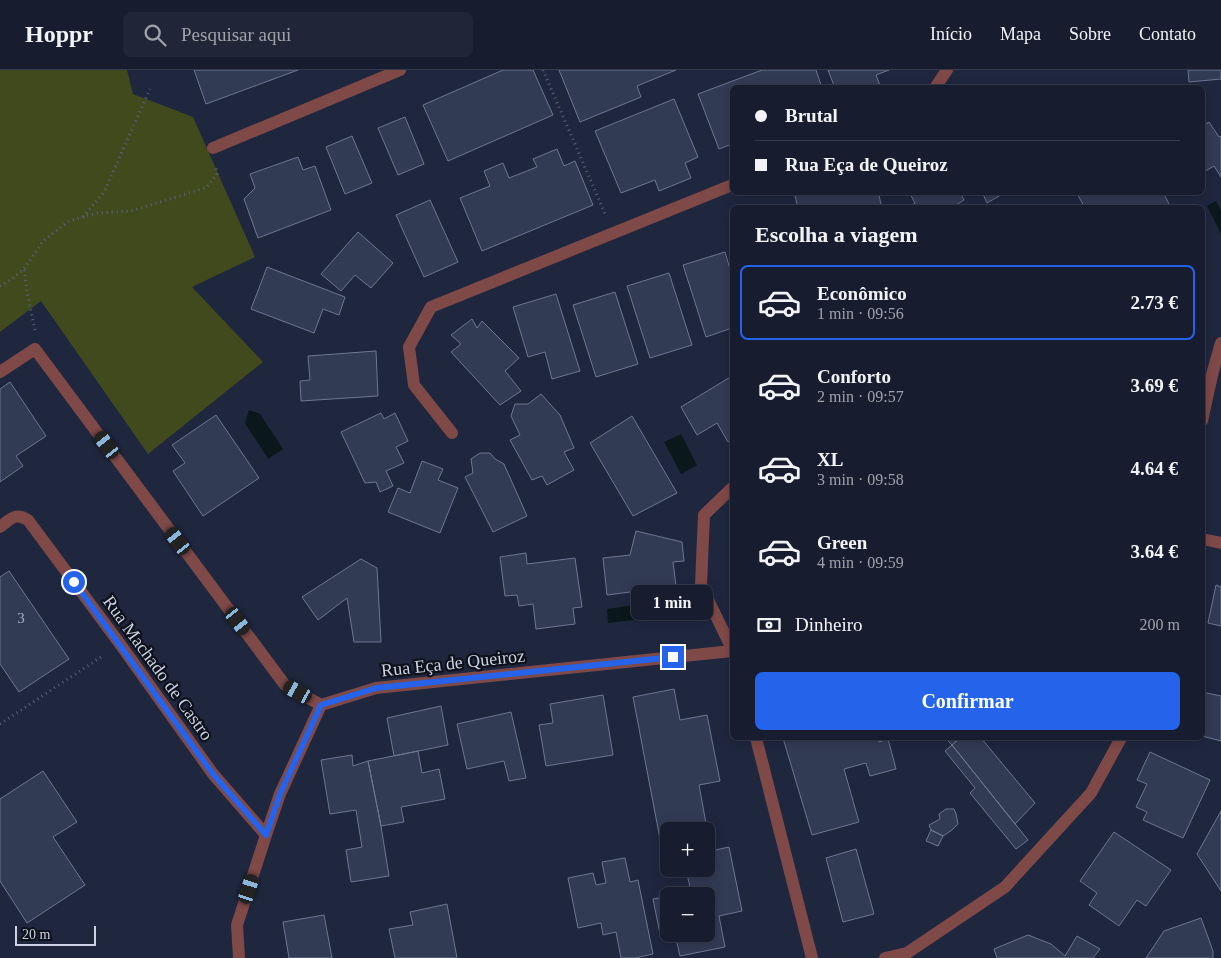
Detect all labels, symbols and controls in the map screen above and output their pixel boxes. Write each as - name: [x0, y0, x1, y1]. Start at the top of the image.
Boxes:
- search box: [123, 12, 473, 57]
- text: Hoppr: [25, 21, 93, 47]
- icon: search: [141, 21, 169, 49]
- text: Pesquisar aqui: [181, 24, 291, 45]
- text: Início: [930, 24, 972, 44]
- text: Mapa: [1000, 24, 1041, 44]
- text: Sobre: [1069, 24, 1111, 44]
- text: Contato: [1139, 24, 1196, 44]
- text: Brutal: [785, 105, 838, 126]
- text: Rua Eça de Queiroz: [785, 154, 948, 175]
- text: Escolha a viagem: [755, 222, 918, 247]
- icon: car: [757, 280, 802, 325]
- text: Econômico: [817, 283, 907, 304]
- text: 2.73 €: [1131, 292, 1178, 313]
- text: 1 min · 09:56: [817, 305, 904, 322]
- icon: car: [757, 363, 802, 408]
- text: Conforto: [817, 366, 891, 387]
- text: 3.69 €: [1131, 375, 1178, 396]
- text: 2 min · 09:57: [817, 388, 904, 405]
- car: [91, 429, 122, 461]
- icon: car: [757, 446, 802, 491]
- text: XL: [817, 449, 843, 470]
- text: 4.64 €: [1131, 458, 1178, 479]
- text: 3 min · 09:58: [817, 471, 904, 488]
- car: [162, 525, 193, 557]
- icon: car: [757, 529, 802, 574]
- text: Green: [817, 532, 867, 553]
- text: 3.64 €: [1131, 541, 1178, 562]
- text: 4 min · 09:59: [817, 554, 904, 571]
- route start: [63, 571, 85, 593]
- callout: 1 min: [632, 584, 714, 620]
- street label: Rua Machado de Castro: [99, 592, 217, 744]
- text: 1 min: [653, 594, 691, 611]
- car: [222, 605, 253, 637]
- house number: 3: [17, 610, 25, 626]
- icon: cash: [755, 611, 783, 639]
- text: Dinheiro: [795, 614, 863, 635]
- text: 200 m: [1140, 616, 1180, 633]
- street label: Rua Eça de Queiroz: [380, 646, 526, 680]
- route end: [662, 646, 684, 668]
- button: Confirmar: [755, 672, 1180, 730]
- car: [281, 678, 314, 706]
- map controls: [660, 822, 715, 942]
- button: +: [660, 822, 715, 877]
- car: [237, 872, 260, 906]
- button: −: [660, 887, 715, 942]
- scale bar: [15, 923, 96, 946]
- text: 20 m: [22, 927, 50, 942]

